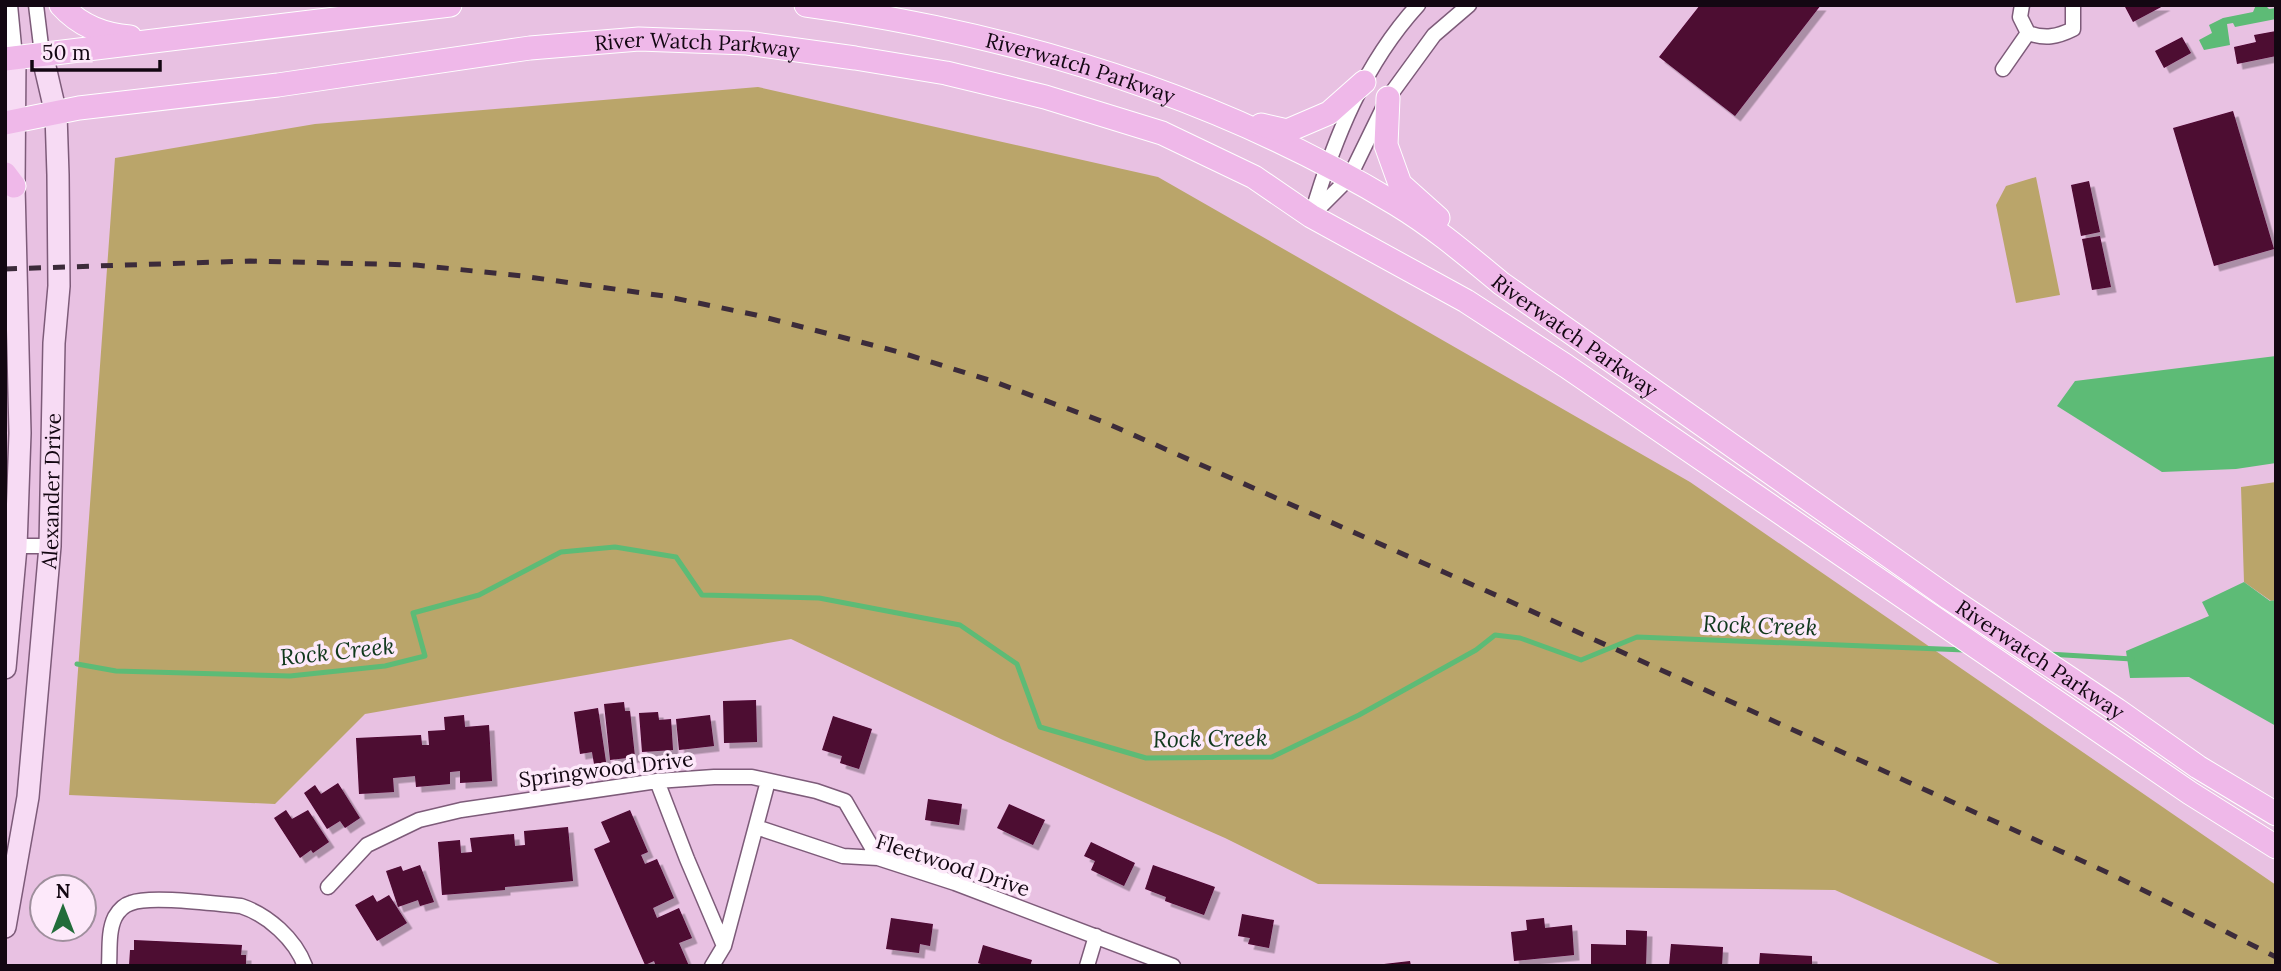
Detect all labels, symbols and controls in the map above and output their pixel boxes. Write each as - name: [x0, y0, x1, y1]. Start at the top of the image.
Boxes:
- street label: River Watch Parkway: [593, 25, 801, 64]
- street label: Riverwatch Parkway: [983, 26, 1179, 109]
- scale bar: [32, 28, 159, 72]
- text: 50 m: [42, 39, 91, 66]
- street label: Riverwatch Parkway: [1486, 268, 1663, 403]
- street label: Alexander Drive: [34, 413, 66, 571]
- street label: Riverwatch Parkway: [1951, 593, 2130, 725]
- water label: Rock Creek: [1702, 609, 1818, 641]
- water label: Rock Creek: [278, 631, 396, 671]
- water label: Rock Creek: [1152, 722, 1268, 754]
- street label: Springwood Drive: [517, 745, 695, 793]
- street label: Fleetwood Drive: [873, 827, 1033, 903]
- north arrow: [28, 873, 98, 943]
- text: N: [56, 879, 71, 903]

